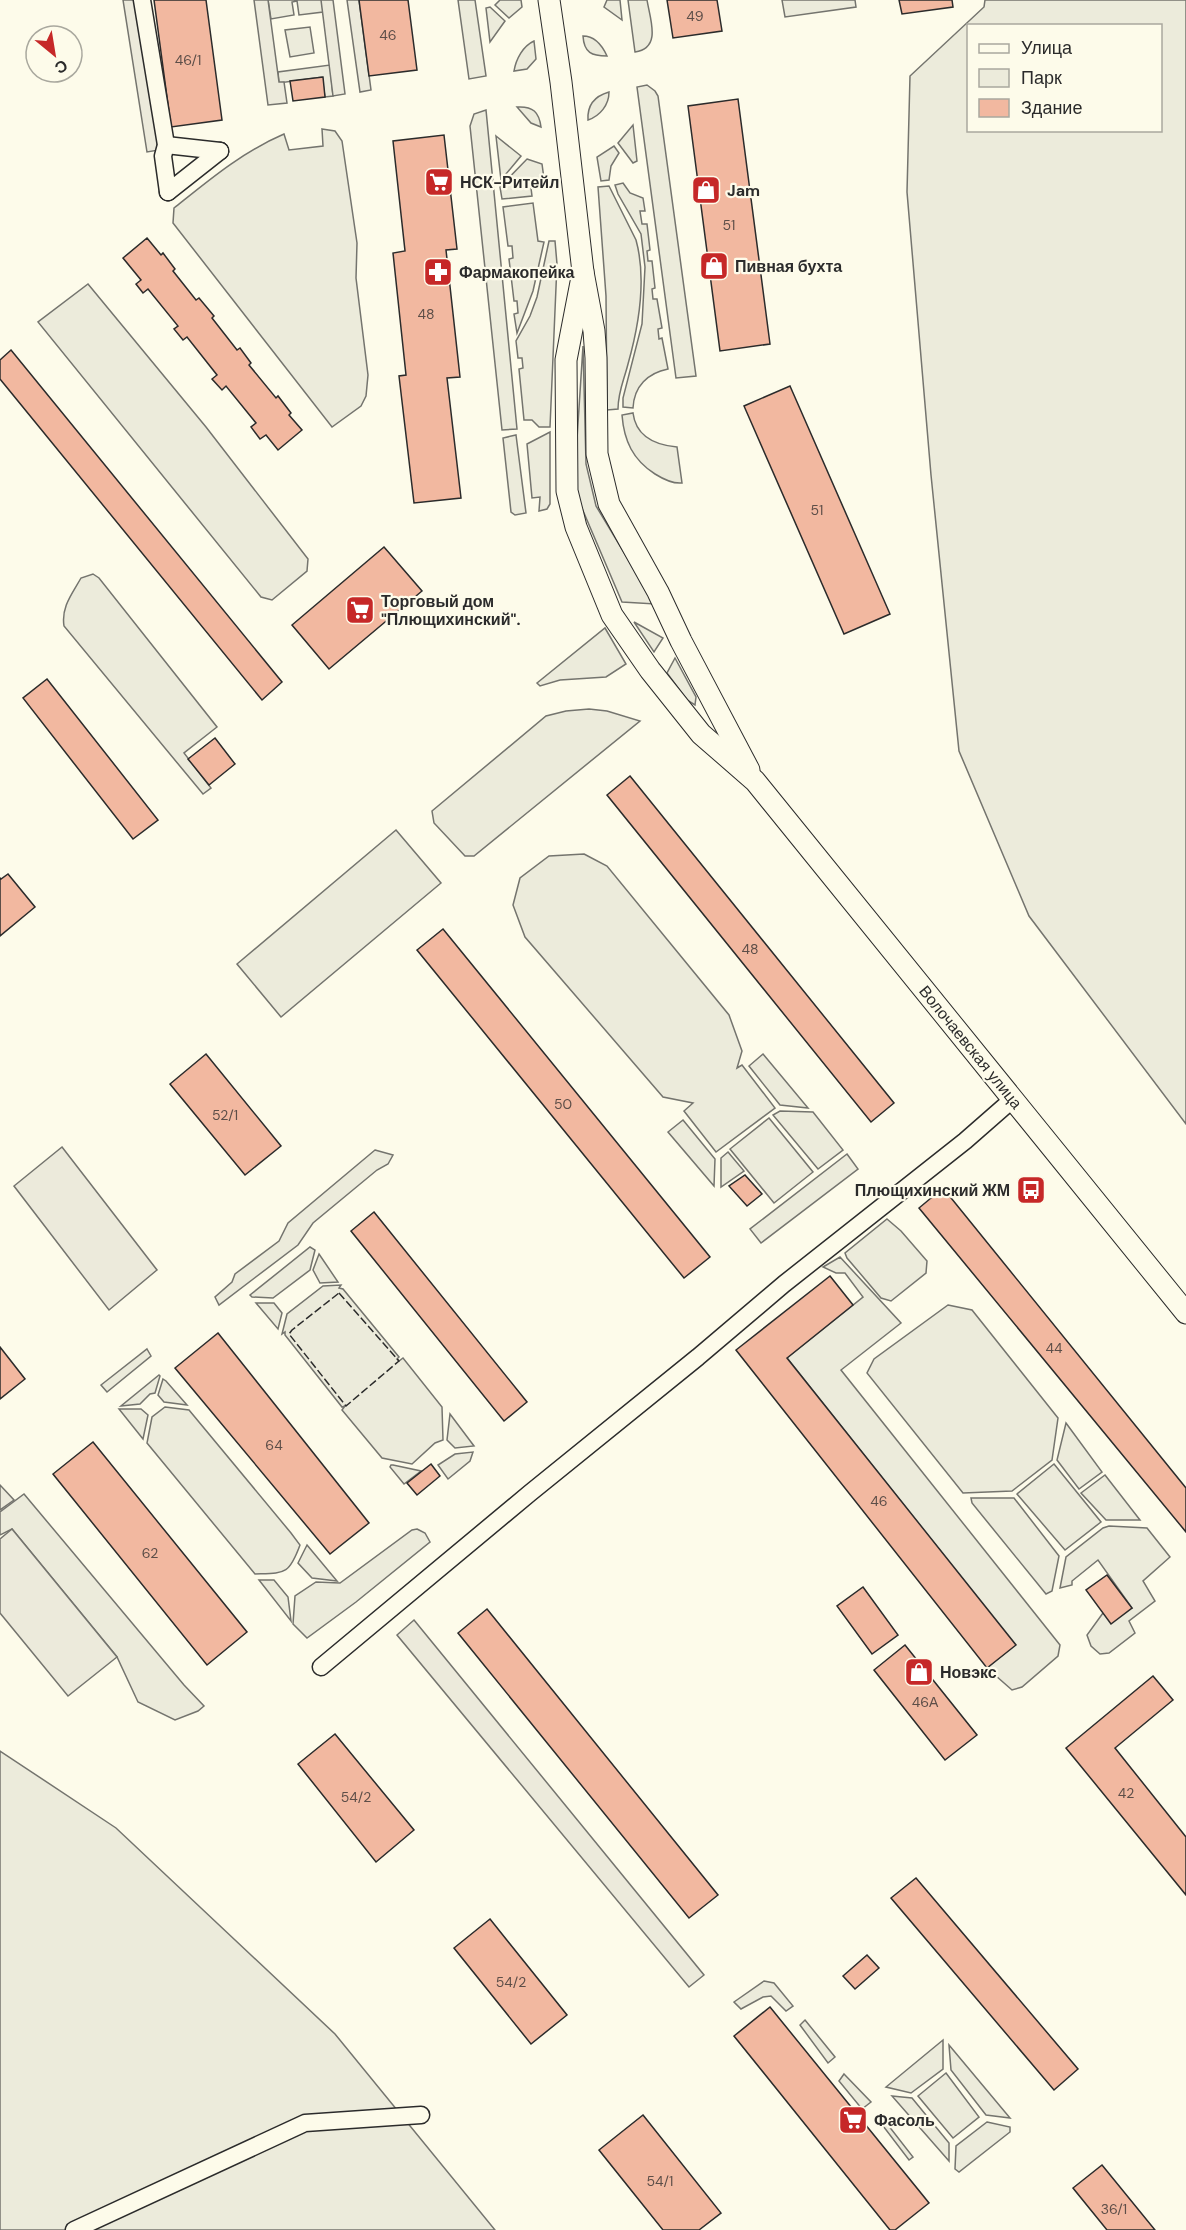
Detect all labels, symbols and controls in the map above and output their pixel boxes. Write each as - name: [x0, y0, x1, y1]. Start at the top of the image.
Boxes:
- house number: 49: [686, 7, 704, 25]
- north arrow: [24, 24, 84, 84]
- legend: [967, 24, 1162, 132]
- house number: 46: [379, 26, 397, 44]
- text: Улица: [1021, 36, 1073, 60]
- house number: 46/1: [175, 51, 201, 69]
- text: С: [51, 55, 72, 79]
- text: Парк: [1021, 66, 1062, 90]
- text: Здание: [1021, 96, 1082, 120]
- supermarket icon: НСК-Ритейл: [423, 166, 455, 198]
- place label: НСК-Ритейл: [460, 172, 559, 193]
- shop icon: Jam: [690, 174, 722, 206]
- place label: Jam: [727, 180, 760, 201]
- house number: 51: [723, 216, 735, 234]
- shop icon: Пивная бухта: [698, 250, 730, 282]
- pharmacy icon: Фармакопейка: [422, 256, 454, 288]
- place label: Пивная бухта: [735, 256, 842, 277]
- place label: Фармакопейка: [459, 262, 575, 283]
- house number: 48: [417, 305, 435, 323]
- house number: 51: [811, 501, 823, 519]
- place label: Торговый дом "Плющихинский".: [381, 591, 520, 630]
- supermarket icon: Торговый дом "Плющихинский".: [344, 594, 376, 626]
- house number: 48: [741, 940, 759, 958]
- street label: Волочаевская улица: [914, 981, 1027, 1113]
- house number: 50: [554, 1095, 572, 1113]
- house number: 52/1: [212, 1106, 238, 1124]
- bus stop icon: Плющихинский ЖМ: [1015, 1174, 1047, 1206]
- place label: Плющихинский ЖМ: [855, 1180, 1010, 1201]
- house number: 44: [1046, 1339, 1063, 1357]
- house number: 64: [265, 1436, 283, 1454]
- house number: 46: [870, 1492, 888, 1510]
- house number: 62: [142, 1544, 158, 1562]
- shop icon: Новэкс: [903, 1656, 935, 1688]
- place label: Новэкс: [940, 1662, 997, 1683]
- house number: 46А: [912, 1693, 939, 1711]
- house number: 42: [1118, 1784, 1134, 1802]
- house number: 54/2: [341, 1788, 371, 1806]
- house number: 54/2: [496, 1973, 526, 1991]
- supermarket icon: Фасоль: [837, 2104, 869, 2136]
- place label: Фасоль: [874, 2110, 935, 2131]
- house number: 54/1: [647, 2172, 673, 2190]
- house number: 36/1: [1101, 2200, 1127, 2218]

